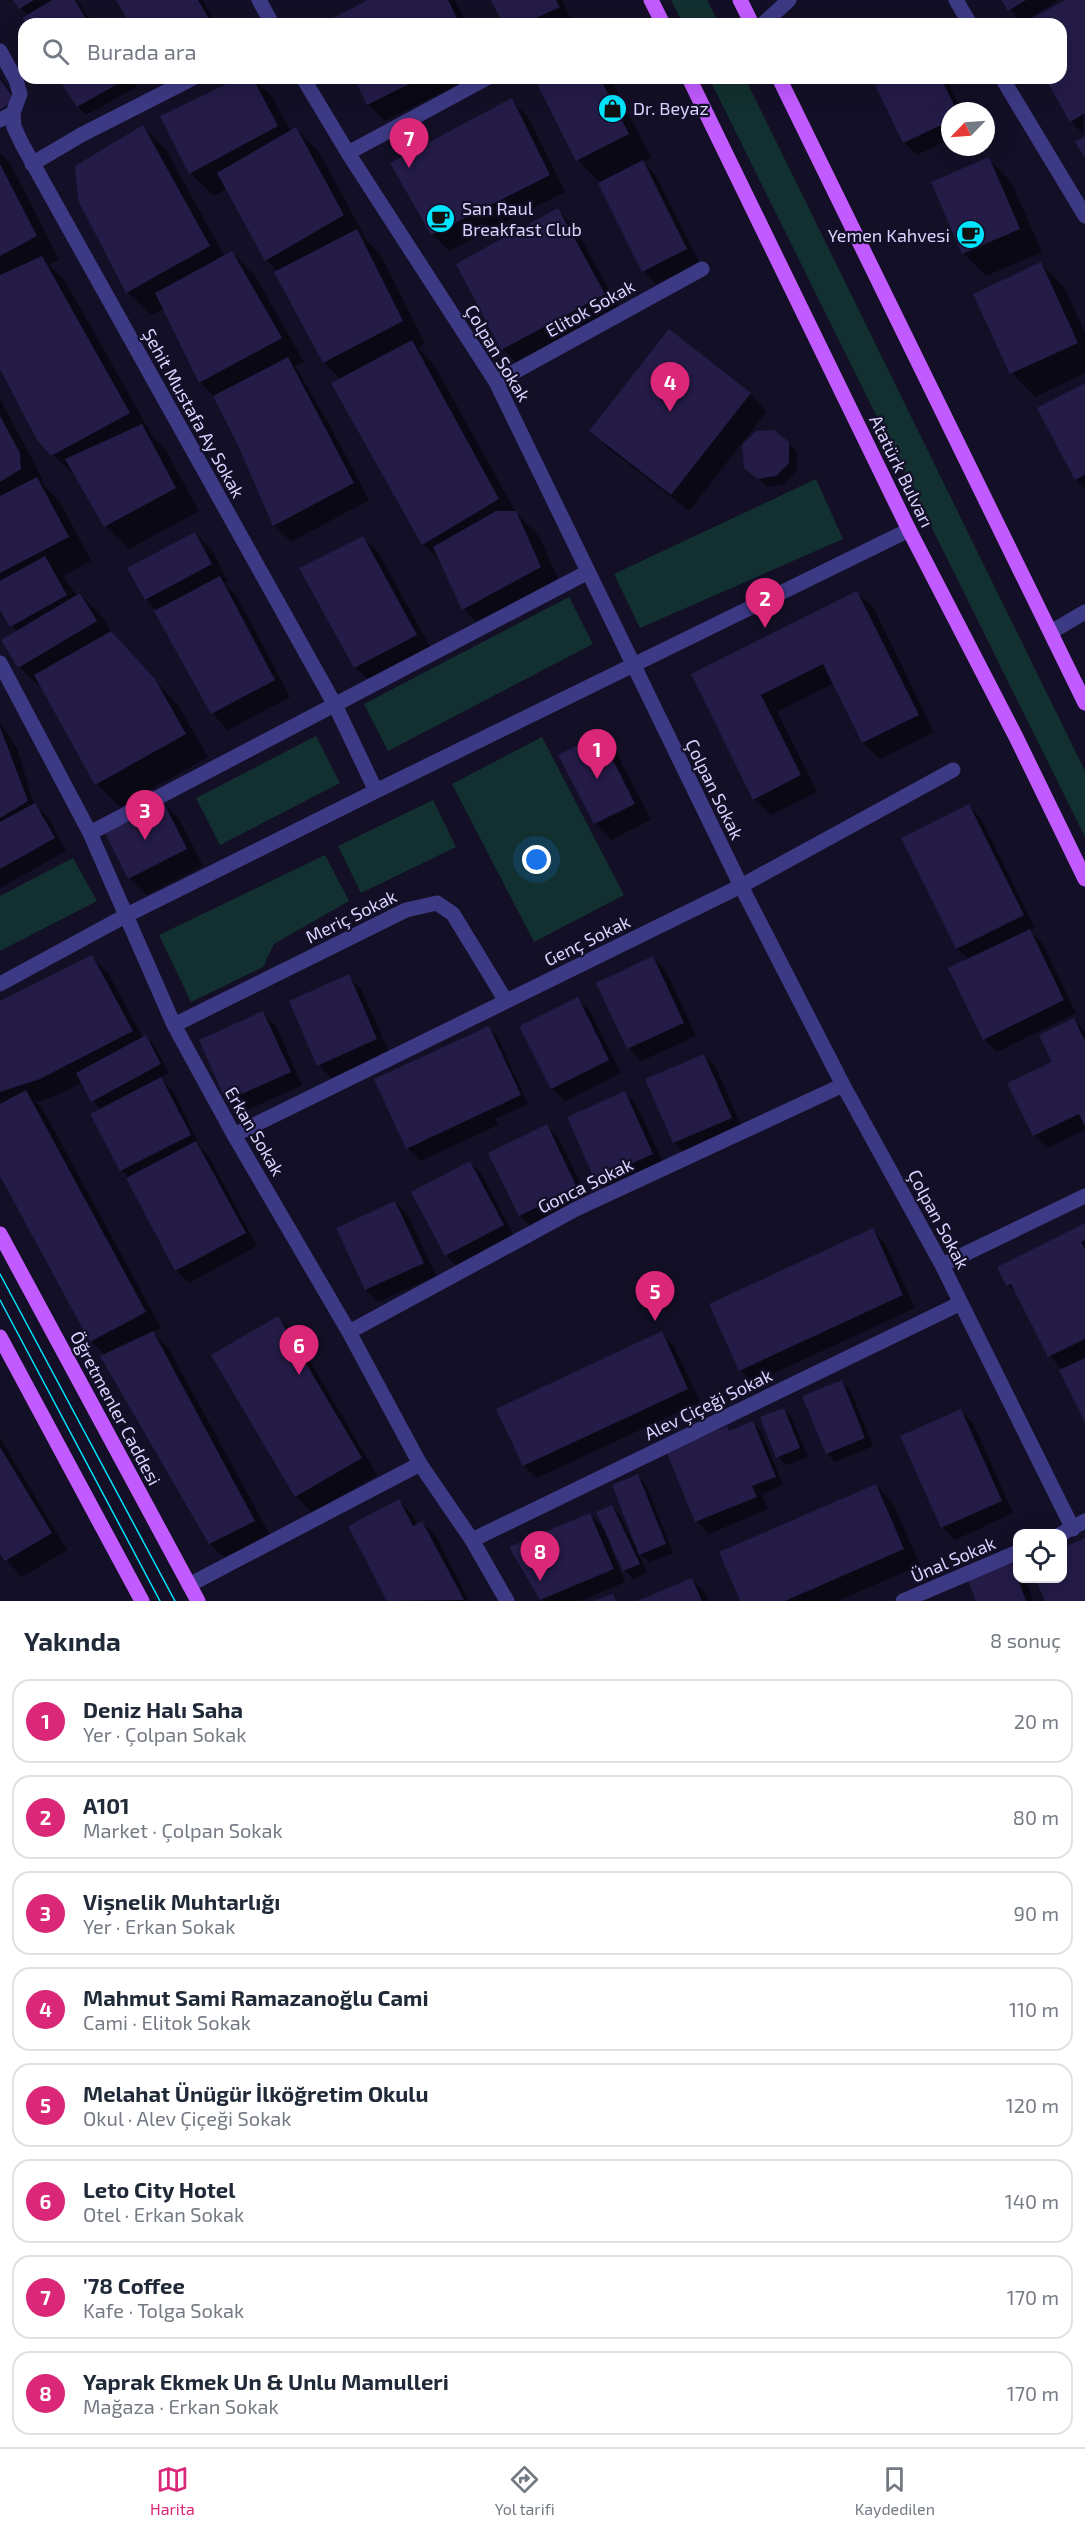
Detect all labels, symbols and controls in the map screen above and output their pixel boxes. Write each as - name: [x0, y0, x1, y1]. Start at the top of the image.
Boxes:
- search box: [18, 18, 1067, 84]
- icon: search: [39, 35, 72, 68]
- text: Burada ara: [87, 38, 197, 64]
- shop icon: Dr. Beyaz: [596, 92, 628, 124]
- place label: Dr. Beyaz: [633, 97, 709, 119]
- north arrow: [941, 102, 995, 156]
- pin: 7: [390, 118, 428, 168]
- place label: San Raul Breakfast Club: [462, 197, 582, 240]
- cafe icon: San Raul Breakfast Club: [425, 202, 457, 234]
- cafe icon: Yemen Kahvesi: [955, 219, 987, 251]
- place label: Yemen Kahvesi: [828, 224, 950, 246]
- street label: Elitok Sokak: [542, 274, 638, 342]
- street label: Çolpan Sokak: [460, 301, 536, 406]
- street label: Şehit Mustafa Ay Sokak: [137, 324, 250, 502]
- pin: 4: [650, 362, 690, 412]
- street label: Atatürk Bulvarı: [865, 411, 939, 531]
- pin: 2: [746, 578, 784, 628]
- pin: 1: [578, 730, 616, 779]
- street label: Çolpan Sokak: [680, 735, 749, 843]
- pin: 3: [126, 790, 164, 840]
- your location: [522, 845, 551, 874]
- street label: Meriç Sokak: [302, 885, 401, 948]
- street label: Genç Sokak: [540, 910, 634, 971]
- street label: Erkan Sokak: [221, 1082, 289, 1180]
- street label: Gonca Sokak: [534, 1152, 636, 1218]
- street label: Çolpan Sokak: [903, 1166, 974, 1273]
- pin: 5: [636, 1272, 674, 1321]
- pin: 6: [280, 1326, 318, 1375]
- street label: Öğretmenler Caddesi: [66, 1327, 166, 1489]
- street label: Alev Çiçeği Sokak: [641, 1364, 776, 1445]
- map controls: [1013, 1529, 1067, 1583]
- button: locate: [1013, 1529, 1067, 1583]
- street label: Ünal Sokak: [907, 1531, 999, 1587]
- pin: 8: [520, 1532, 560, 1581]
- text: Yakında: [24, 1625, 121, 1656]
- text: 8 sonuç: [990, 1628, 1061, 1652]
- text: Deniz Halı Saha: [83, 1696, 243, 1722]
- text: 1: [41, 1709, 50, 1733]
- text: 20 m: [1014, 1709, 1059, 1733]
- text: Yer · Çolpan Sokak: [83, 1722, 246, 1746]
- text: A101: [83, 1792, 130, 1818]
- text: 2: [40, 1805, 51, 1829]
- text: 80 m: [1013, 1805, 1059, 1829]
- text: Market · Çolpan Sokak: [83, 1818, 283, 1842]
- text: Vişnelik Muhtarlığı: [83, 1888, 280, 1914]
- text: 3: [40, 1901, 51, 1925]
- text: 90 m: [1014, 1901, 1059, 1925]
- text: Yer · Erkan Sokak: [83, 1914, 235, 1938]
- text: Mahmut Sami Ramazanoğlu Cami: [83, 1984, 429, 2010]
- text: 4: [39, 1997, 52, 2021]
- text: 110 m: [1009, 1997, 1059, 2021]
- text: Cami · Elitok Sokak: [83, 2010, 251, 2034]
- text: Melahat Ünügür İlköğretim Okulu: [83, 2080, 429, 2106]
- text: 5: [40, 2093, 51, 2117]
- text: 120 m: [1006, 2093, 1059, 2117]
- text: Okul · Alev Çiçeği Sokak: [83, 2106, 291, 2130]
- text: Leto City Hotel: [83, 2176, 235, 2202]
- text: 6: [40, 2189, 51, 2213]
- text: 140 m: [1005, 2189, 1059, 2213]
- text: Otel · Erkan Sokak: [83, 2202, 244, 2226]
- text: '78 Coffee: [83, 2272, 185, 2298]
- text: 7: [40, 2285, 51, 2309]
- text: 170 m: [1007, 2285, 1059, 2309]
- text: Kafe · Tolga Sokak: [83, 2298, 244, 2322]
- text: Yaprak Ekmek Un & Unlu Mamulleri: [83, 2368, 449, 2394]
- text: 8: [39, 2381, 52, 2405]
- text: 170 m: [1007, 2381, 1059, 2405]
- text: Mağaza · Erkan Sokak: [83, 2394, 279, 2418]
- tab: Harita: [150, 2463, 195, 2518]
- tab: Yol tarifi: [495, 2463, 555, 2518]
- tab: Kaydedilen: [855, 2463, 935, 2518]

